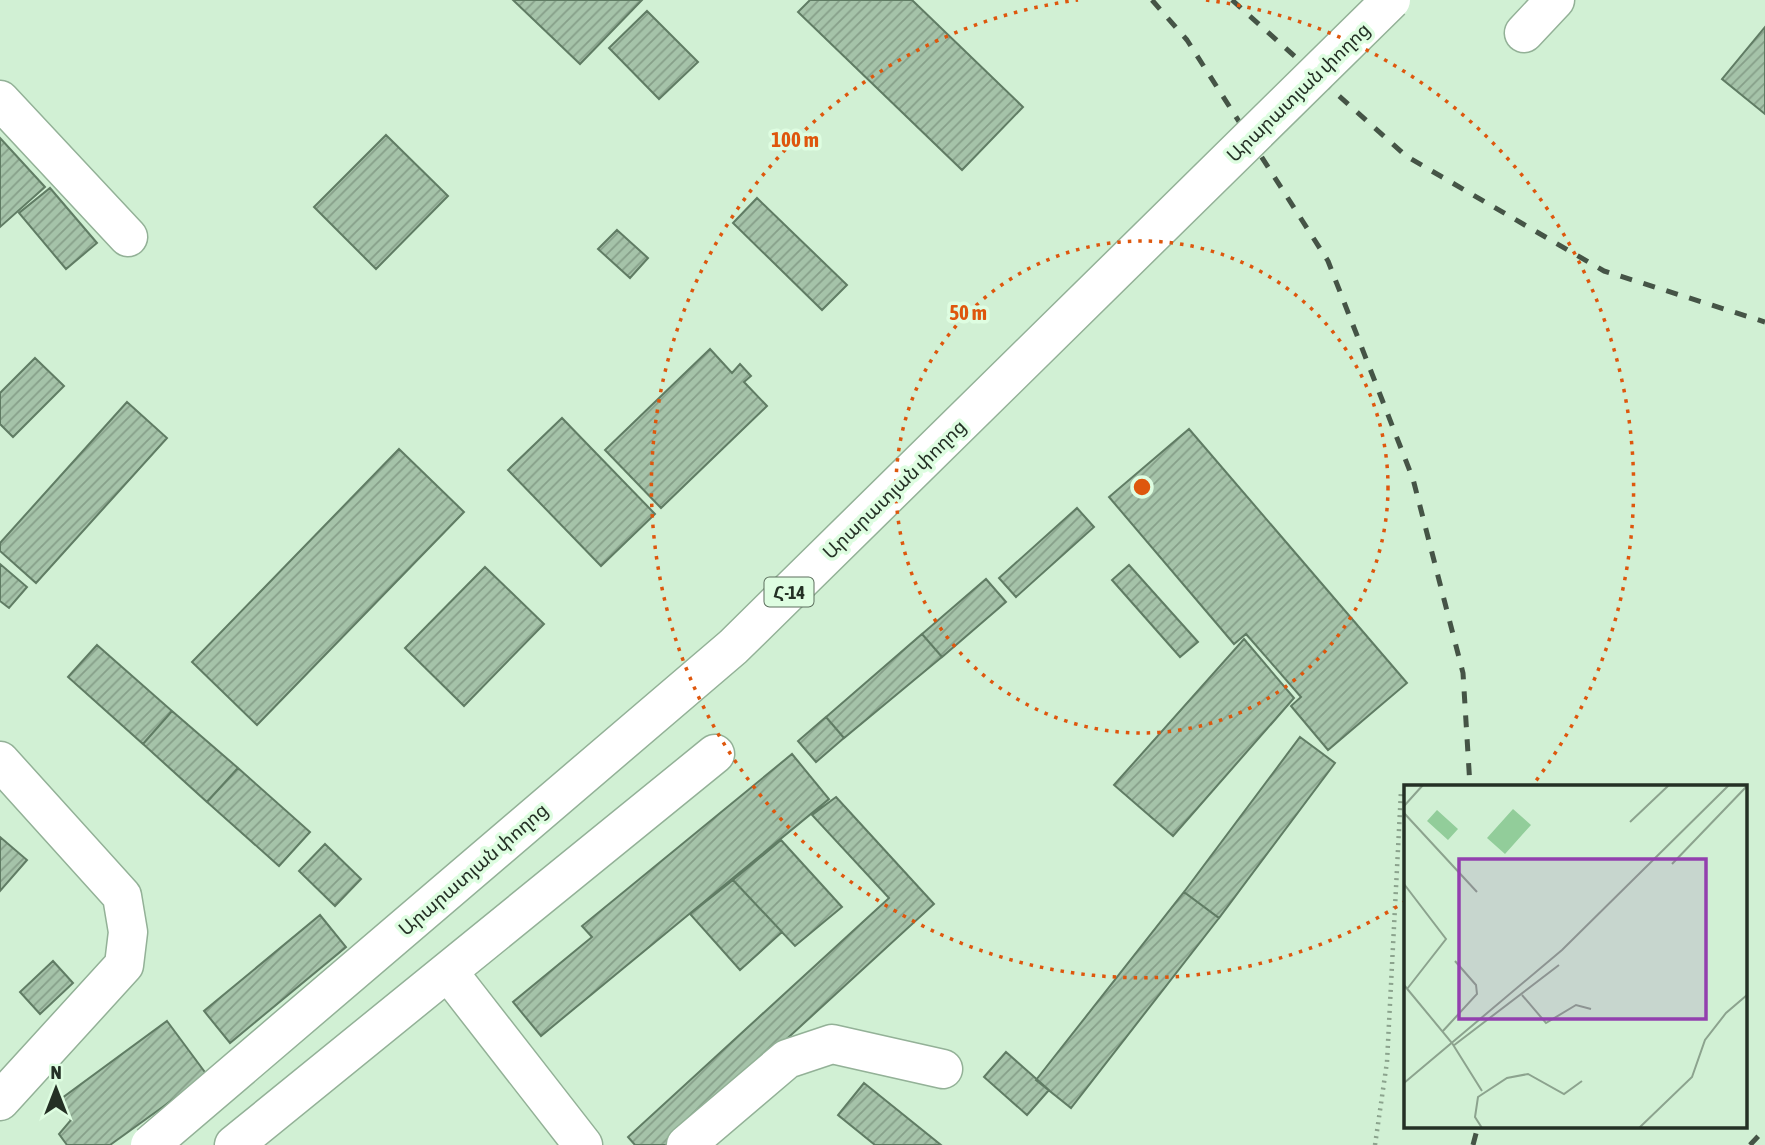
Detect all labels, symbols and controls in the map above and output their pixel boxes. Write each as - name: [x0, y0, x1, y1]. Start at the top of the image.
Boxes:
- street label: Արարատյան փողոց: [1222, 18, 1375, 167]
- text: 100 m: [771, 127, 819, 151]
- text: 50 m: [949, 300, 987, 324]
- street label: Արարատյան փողոց: [818, 415, 971, 564]
- centre of rings: [1130, 475, 1154, 499]
- road number: Հ-14: [764, 578, 814, 606]
- inset map: [1404, 785, 1748, 1128]
- street label: Արարատյան փողոց: [394, 798, 553, 940]
- north arrow: [21, 1054, 91, 1124]
- text: N: [50, 1061, 62, 1083]

